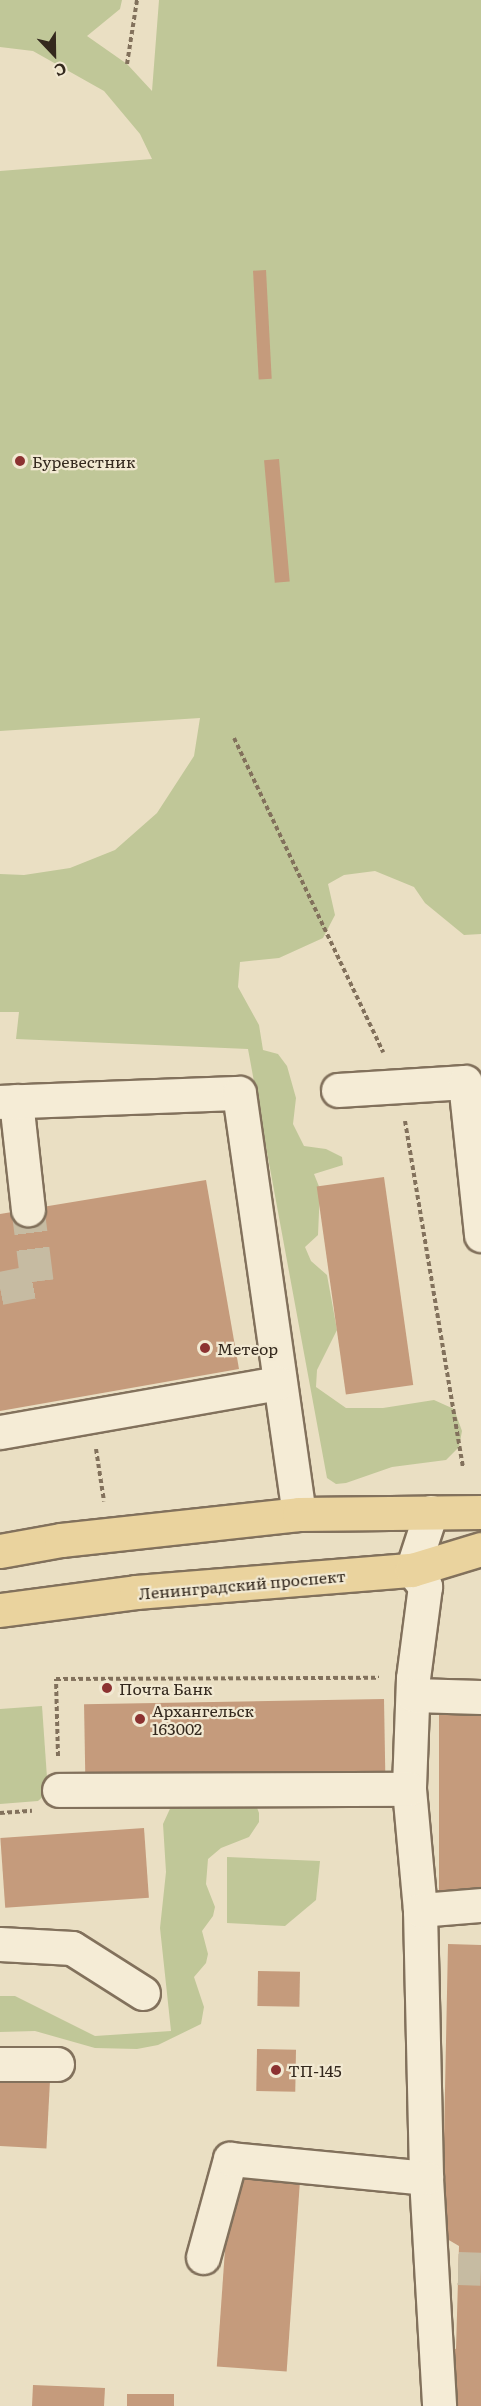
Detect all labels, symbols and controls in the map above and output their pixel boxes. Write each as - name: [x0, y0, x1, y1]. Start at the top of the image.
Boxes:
- north arrow: [24, 24, 84, 84]
- text: С: [51, 57, 71, 84]
- place label: Буревестник: [32, 451, 135, 471]
- marker: Буревестник: [13, 454, 27, 468]
- place label: Метеор: [217, 1338, 278, 1358]
- marker: Метеор: [198, 1341, 212, 1355]
- street label: Ленинградский проспект: [138, 1565, 346, 1603]
- place label: Почта Банк: [119, 1678, 213, 1698]
- marker: Почта Банк: [100, 1681, 114, 1695]
- place label: Архангельск 163002: [152, 1700, 254, 1738]
- marker: Архангельск 163002: [133, 1712, 147, 1726]
- place label: ТП-145: [288, 2060, 342, 2080]
- marker: ТП-145: [269, 2063, 283, 2077]

